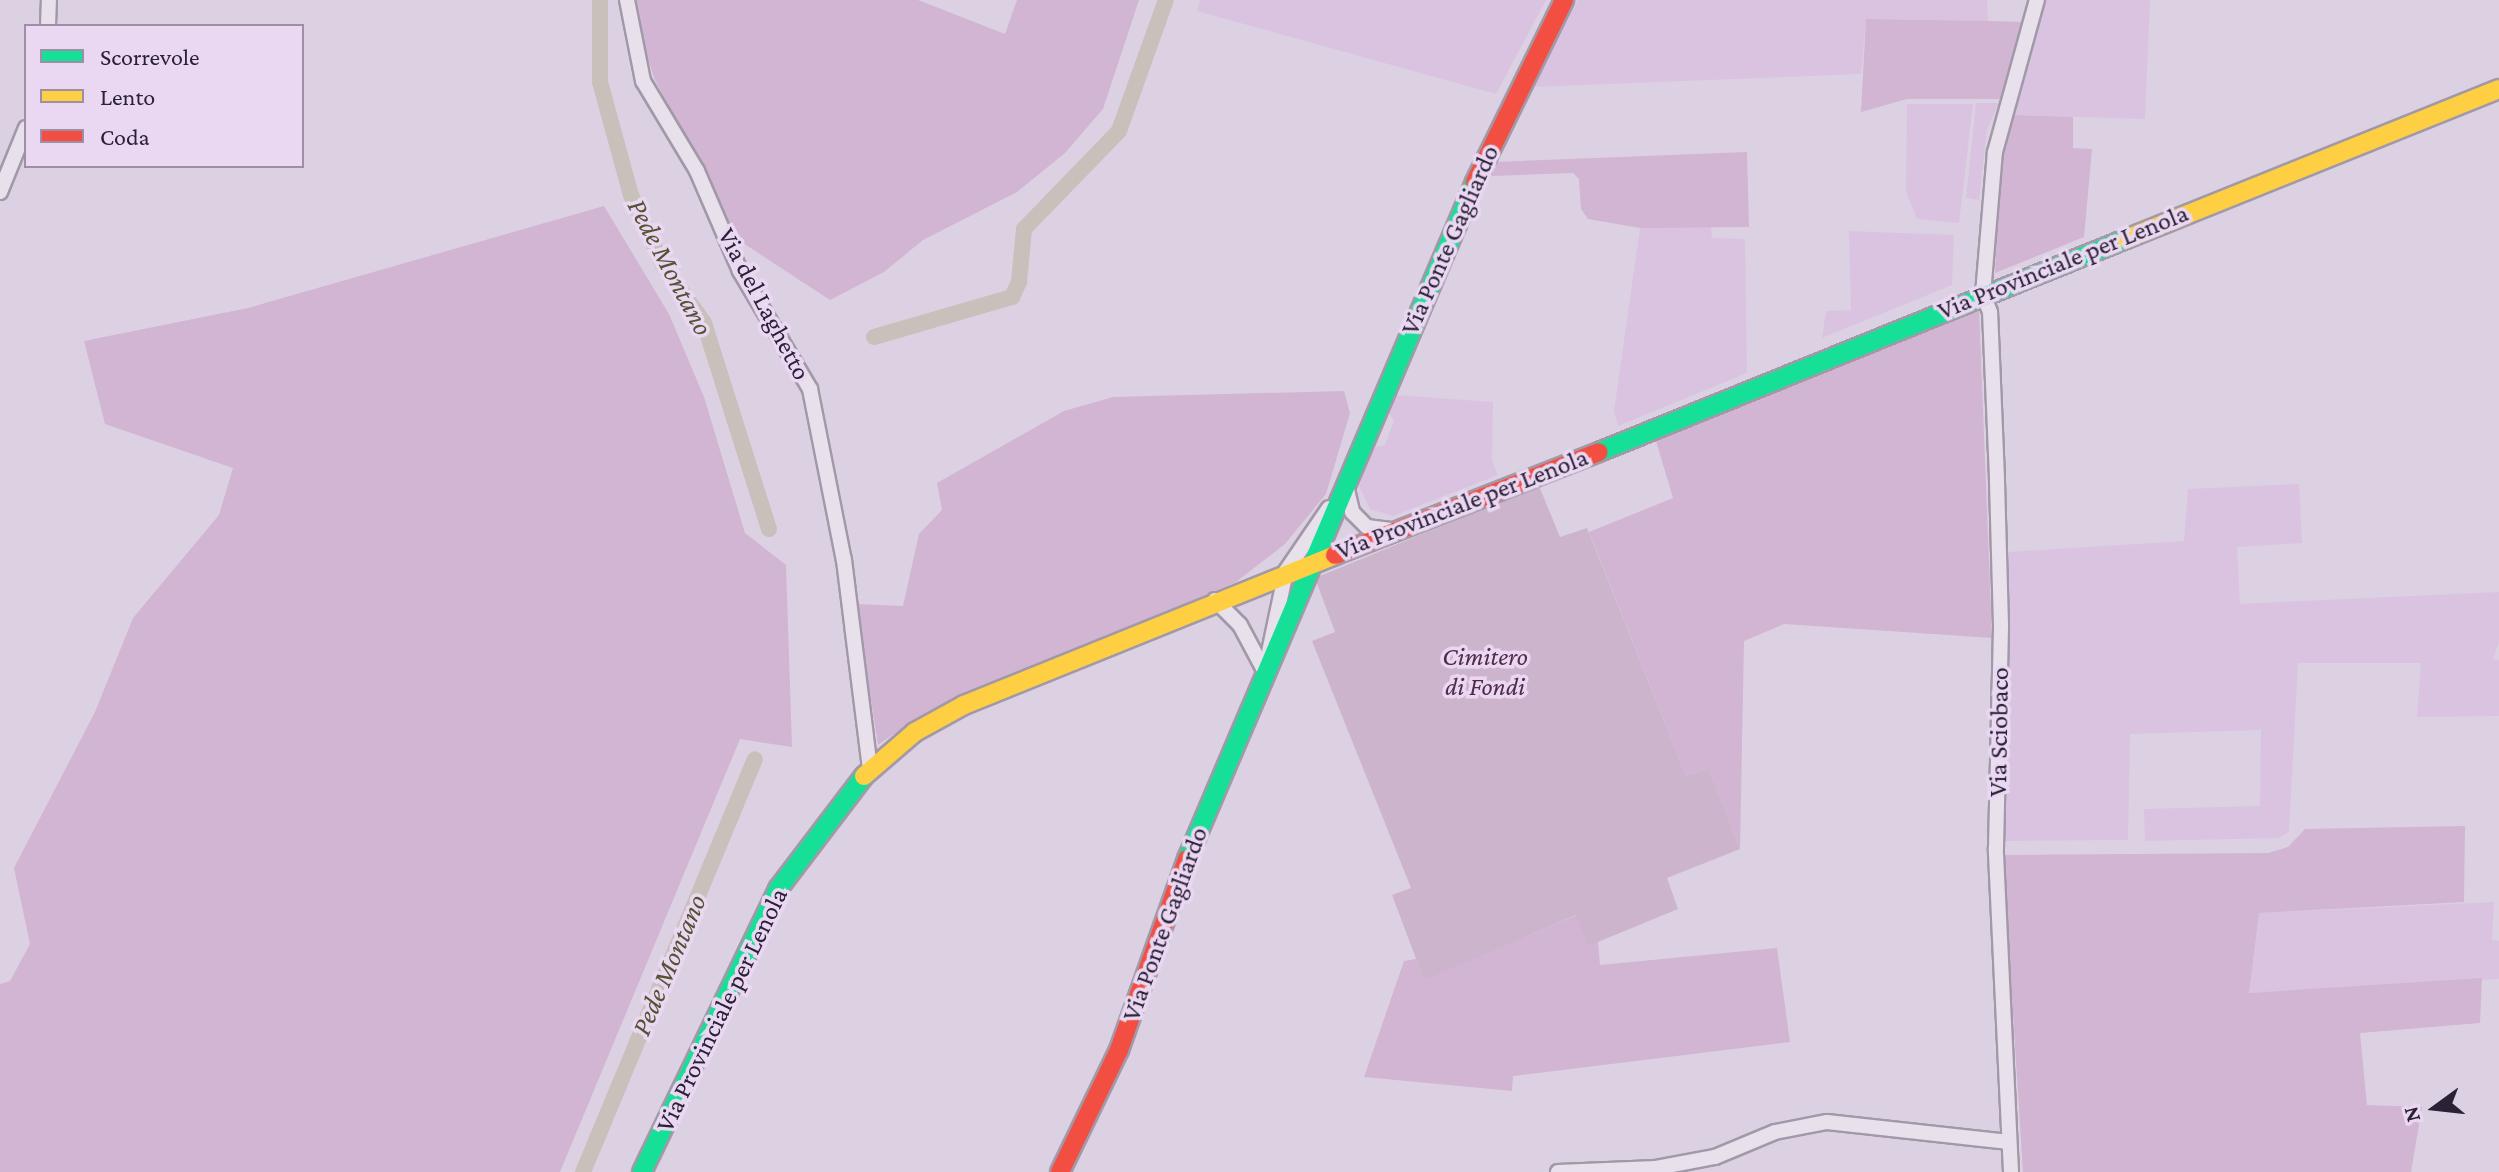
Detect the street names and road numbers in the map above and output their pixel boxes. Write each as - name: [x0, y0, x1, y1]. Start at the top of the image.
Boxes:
- street label: Via Ponte Gagliardo: [1394, 140, 1506, 340]
- street label: Via Provinciale per Lenola: [1933, 197, 2193, 327]
- street label: Via del Laghetto: [711, 223, 817, 385]
- street label: Via Provinciale per Lenola: [1332, 441, 1592, 567]
- street label: Via Sciobaco: [1982, 667, 2016, 797]
- street label: Via Ponte Gagliardo: [1115, 823, 1215, 1025]
- street label: Via Provinciale per Lenola: [649, 883, 795, 1137]

